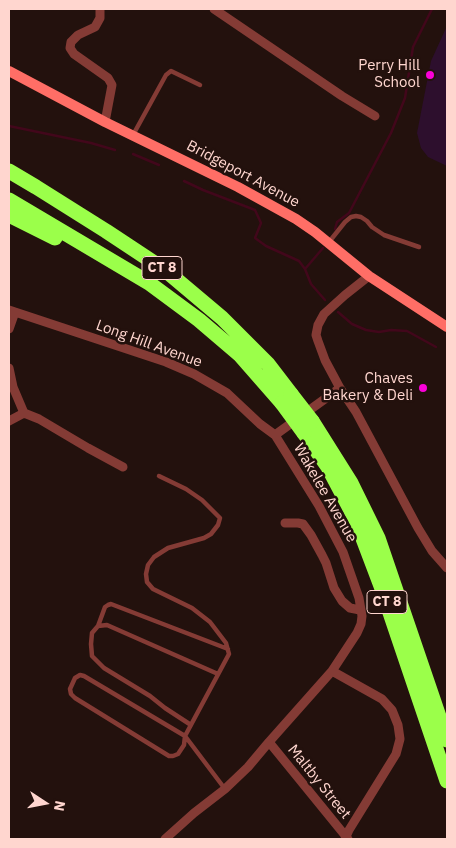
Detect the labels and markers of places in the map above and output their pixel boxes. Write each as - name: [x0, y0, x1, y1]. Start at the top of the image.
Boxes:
- place label: Perry Hill School: [358, 57, 420, 92]
- marker: Perry Hill School: [424, 69, 436, 81]
- place label: Chaves Bakery & Deli: [323, 370, 413, 405]
- marker: Chaves Bakery & Deli: [417, 382, 429, 394]

